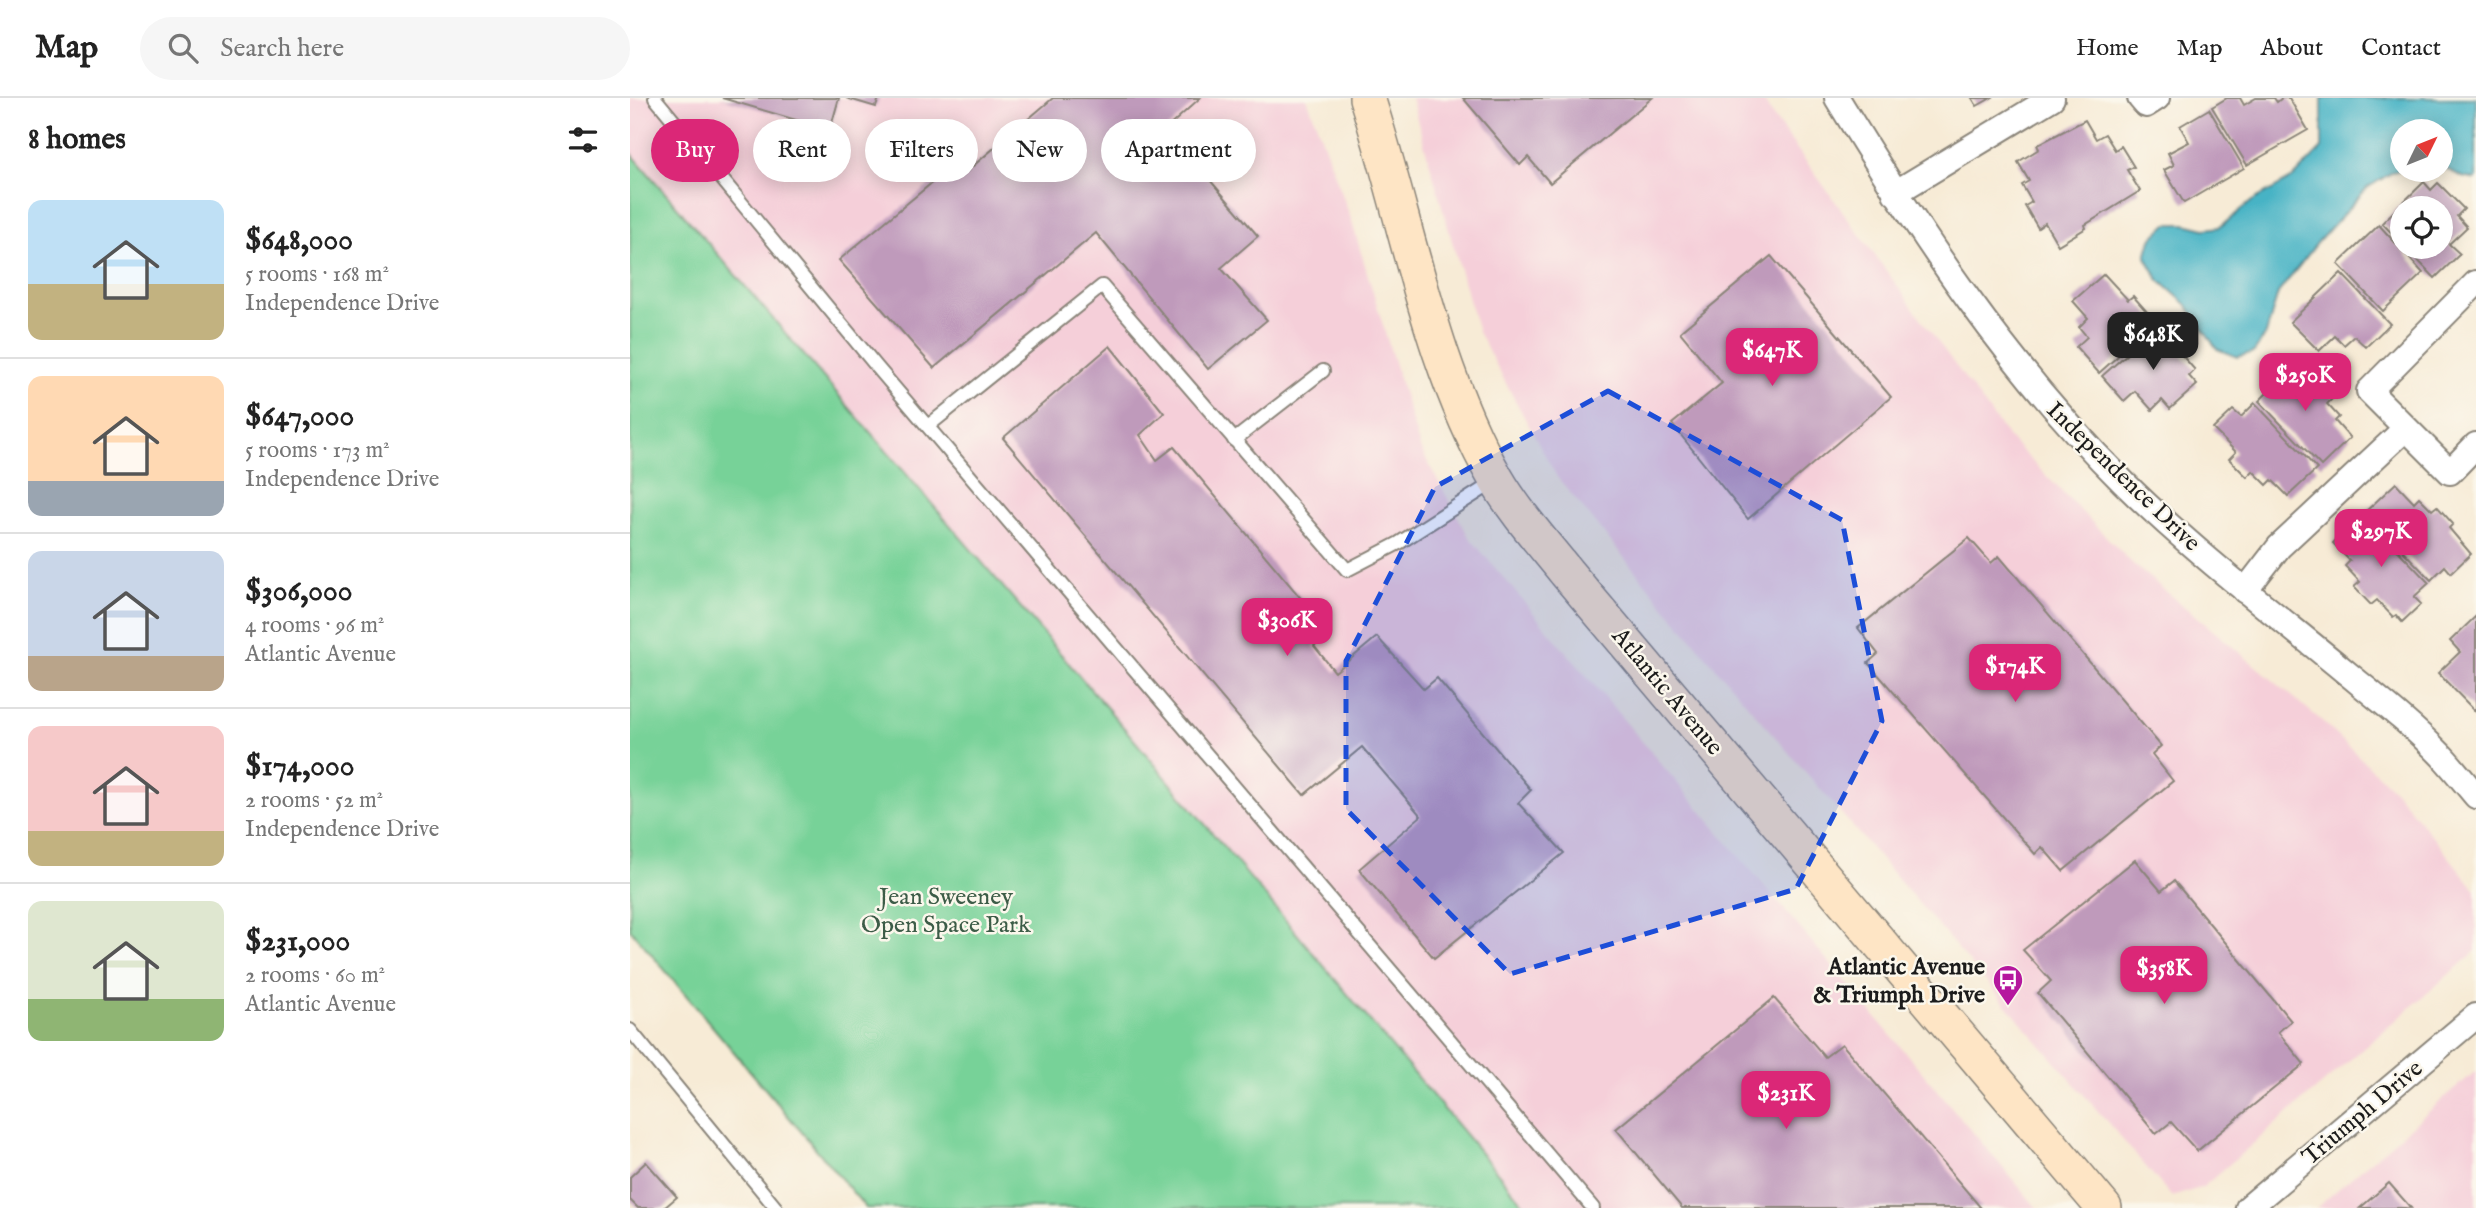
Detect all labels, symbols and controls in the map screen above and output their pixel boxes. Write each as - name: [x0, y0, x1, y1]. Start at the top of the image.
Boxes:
- search box: [140, 17, 630, 80]
- text: Map: [35, 27, 98, 69]
- icon: search: [164, 29, 202, 67]
- text: Search here: [220, 32, 344, 65]
- text: Home: [2076, 33, 2139, 64]
- text: Map: [2177, 33, 2223, 64]
- text: About: [2261, 33, 2323, 64]
- text: Contact: [2361, 33, 2441, 64]
- chip: Buy: [651, 119, 739, 182]
- chip: Rent: [753, 119, 851, 182]
- chip: Filters: [865, 119, 978, 182]
- chip: New: [992, 119, 1087, 182]
- chip: Apartment: [1101, 119, 1256, 182]
- north arrow: [2390, 119, 2454, 182]
- map controls: [2390, 119, 2453, 259]
- text: 8 homes: [28, 121, 126, 159]
- icon: filters: [564, 121, 602, 159]
- button: locate: [2390, 196, 2453, 259]
- text: $648,000: [245, 222, 353, 260]
- icon: home: [84, 228, 168, 312]
- text: 5 rooms · 168 m²: [245, 260, 389, 289]
- text: Independence Drive: [245, 289, 439, 318]
- pin: $648K: [2104, 313, 2202, 372]
- text: $648K: [2123, 320, 2183, 349]
- pin: $647K: [1723, 328, 1821, 388]
- text: $647K: [1742, 336, 1802, 365]
- pin: $250K: [2256, 354, 2354, 413]
- text: $250K: [2275, 361, 2335, 390]
- street label: Independence Drive: [2039, 395, 2207, 559]
- text: $647,000: [245, 398, 354, 436]
- icon: home: [84, 404, 168, 488]
- text: 5 rooms · 173 m²: [245, 436, 390, 465]
- text: Independence Drive: [245, 465, 439, 494]
- pin: $297K: [2332, 510, 2430, 569]
- text: $297K: [2351, 517, 2411, 546]
- text: $306,000: [245, 573, 352, 611]
- icon: home: [84, 579, 168, 663]
- pin: $306K: [1238, 598, 1336, 658]
- text: $306K: [1258, 606, 1316, 635]
- text: 4 rooms · 96 m²: [245, 611, 384, 640]
- street label: Atlantic Avenue: [1604, 621, 1729, 762]
- text: Atlantic Avenue: [245, 640, 396, 669]
- pin: $174K: [1966, 644, 2064, 704]
- text: $174K: [1985, 652, 2045, 681]
- text: $174,000: [245, 748, 354, 786]
- icon: home: [84, 754, 168, 838]
- text: 2 rooms · 52 m²: [245, 786, 383, 815]
- text: Independence Drive: [245, 815, 439, 844]
- park label: Jean Sweeney Open Space Park: [861, 882, 1031, 941]
- text: $231,000: [245, 923, 350, 961]
- icon: home: [84, 929, 168, 1013]
- pin: $358K: [2115, 946, 2213, 1006]
- place label: Atlantic Avenue & Triumph Drive: [1813, 952, 1985, 1011]
- text: $358K: [2136, 954, 2192, 983]
- text: 2 rooms · 60 m²: [245, 961, 385, 990]
- bus stop icon: Atlantic Avenue & Triumph Drive: [1991, 963, 2025, 1007]
- text: Atlantic Avenue: [245, 990, 396, 1019]
- street label: Triumph Drive: [2296, 1054, 2430, 1173]
- pin: $231K: [1737, 1072, 1835, 1131]
- text: $231K: [1757, 1079, 1815, 1108]

